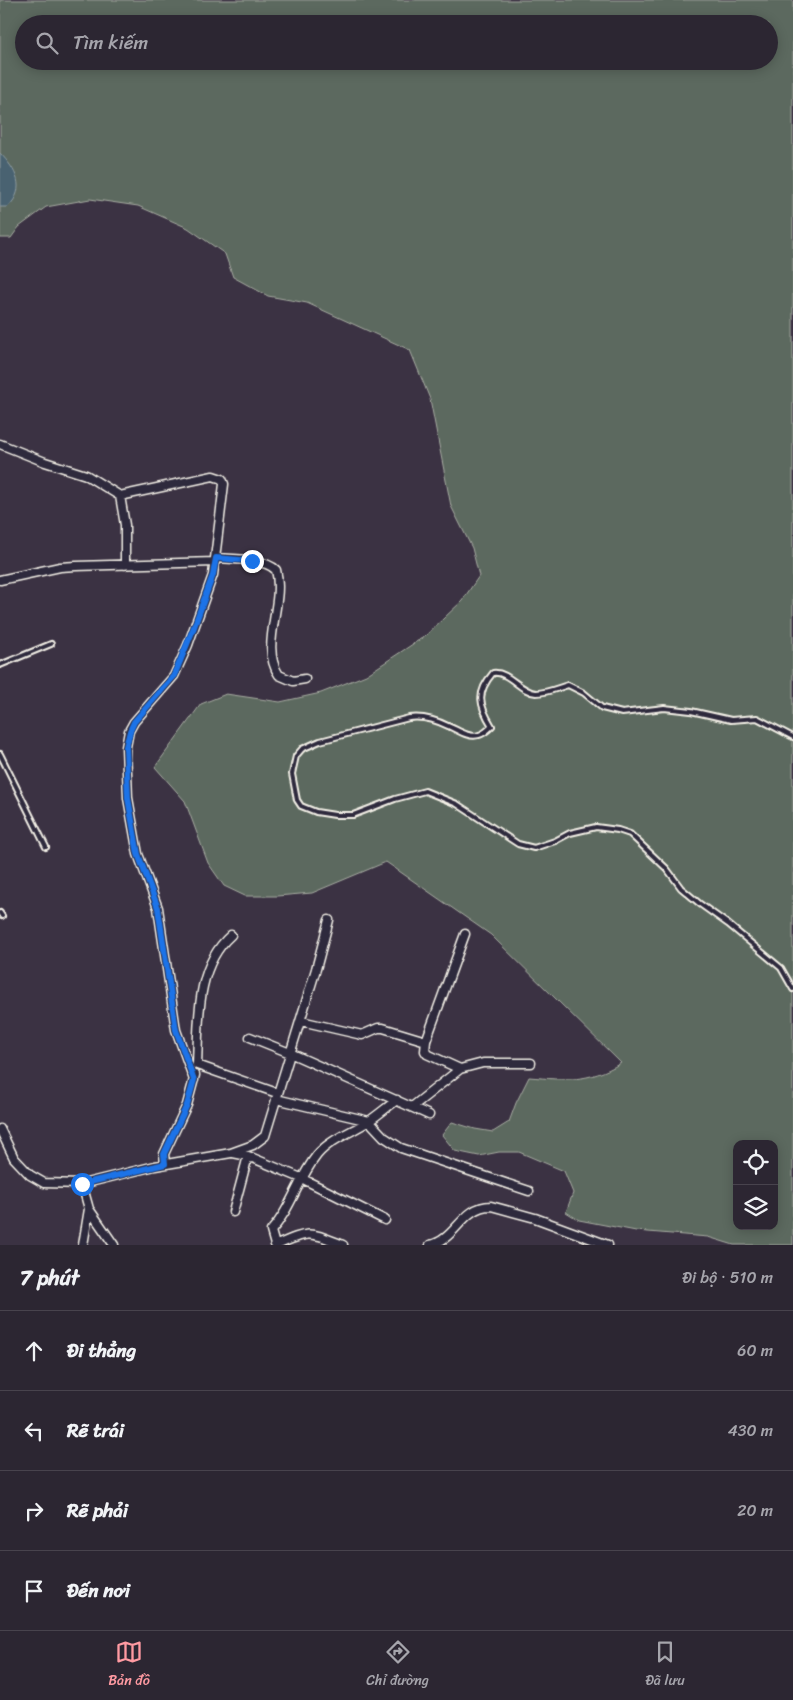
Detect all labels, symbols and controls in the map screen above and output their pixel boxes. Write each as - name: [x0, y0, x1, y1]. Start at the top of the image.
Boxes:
- search box: [15, 15, 778, 70]
- text: Tìm kiếm: [73, 26, 148, 59]
- icon: search: [33, 29, 61, 57]
- route end: [241, 550, 264, 573]
- map controls: [733, 1140, 778, 1230]
- button: locate: [733, 1140, 778, 1185]
- route start: [71, 1173, 94, 1196]
- button: layers: [733, 1185, 778, 1230]
- text: 7 phút: [20, 1259, 79, 1297]
- text: Đi bộ · 510 m: [682, 1263, 773, 1292]
- text: Đi thẳng: [67, 1334, 136, 1367]
- text: 60 m: [737, 1336, 773, 1365]
- icon: ahead: [20, 1337, 48, 1365]
- text: Rẽ trái: [67, 1414, 124, 1447]
- text: 430 m: [728, 1416, 773, 1445]
- icon: left: [20, 1417, 48, 1445]
- text: Rẽ phải: [67, 1494, 128, 1527]
- text: 20 m: [737, 1496, 773, 1525]
- icon: right: [20, 1497, 48, 1525]
- text: Đến nơi: [67, 1574, 130, 1607]
- icon: arrive: [20, 1577, 48, 1605]
- tab: Bản đồ: [108, 1638, 150, 1693]
- tab: Chỉ đường: [366, 1638, 429, 1693]
- tab: Đã lưu: [645, 1638, 685, 1693]

